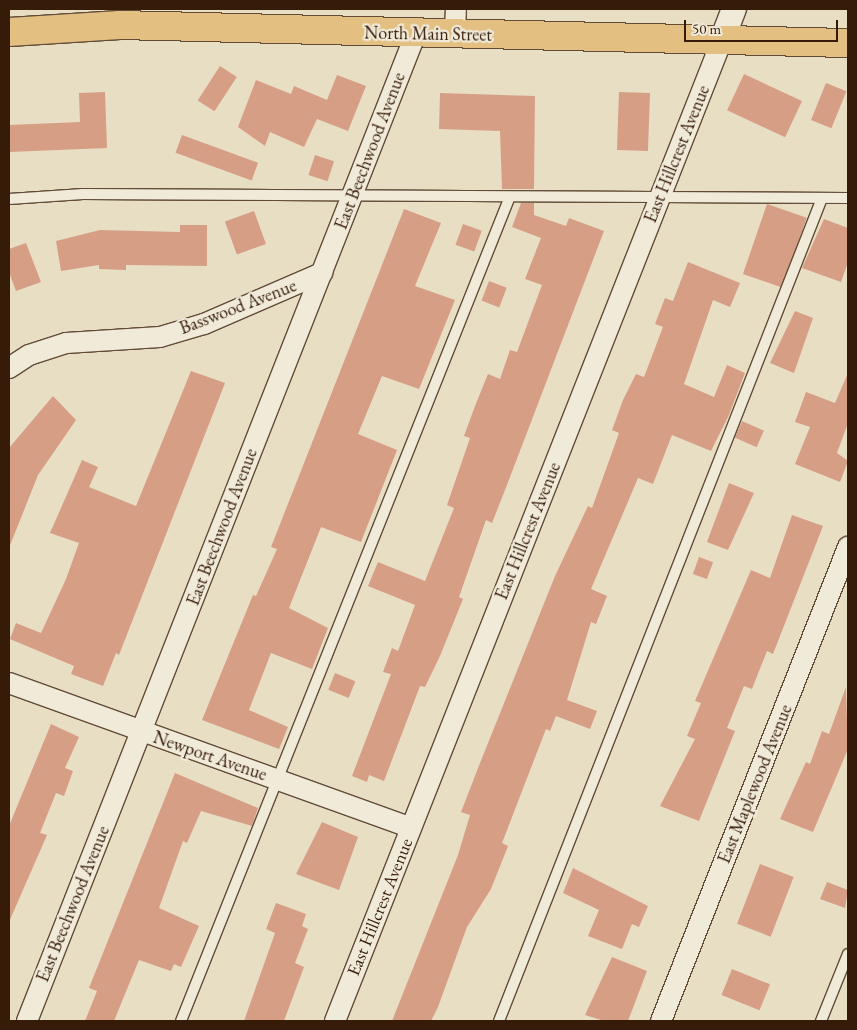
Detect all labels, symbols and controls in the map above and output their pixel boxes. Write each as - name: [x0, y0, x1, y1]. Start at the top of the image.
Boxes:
- scale bar: [687, 10, 841, 42]
- text: 50 m: [692, 19, 721, 38]
- street label: North Main Street: [364, 22, 492, 46]
- street label: East Beechwood Avenue: [330, 69, 410, 233]
- street label: East Hillcrest Avenue: [640, 82, 714, 226]
- street label: Basswood Avenue: [177, 275, 299, 339]
- street label: East Beechwood Avenue: [182, 445, 262, 609]
- street label: East Hillcrest Avenue: [491, 459, 565, 603]
- street label: East Maplewood Avenue: [713, 701, 797, 867]
- street label: Newport Avenue: [150, 726, 270, 786]
- street label: East Beechwood Avenue: [32, 823, 114, 985]
- street label: East Hillcrest Avenue: [343, 835, 417, 979]

